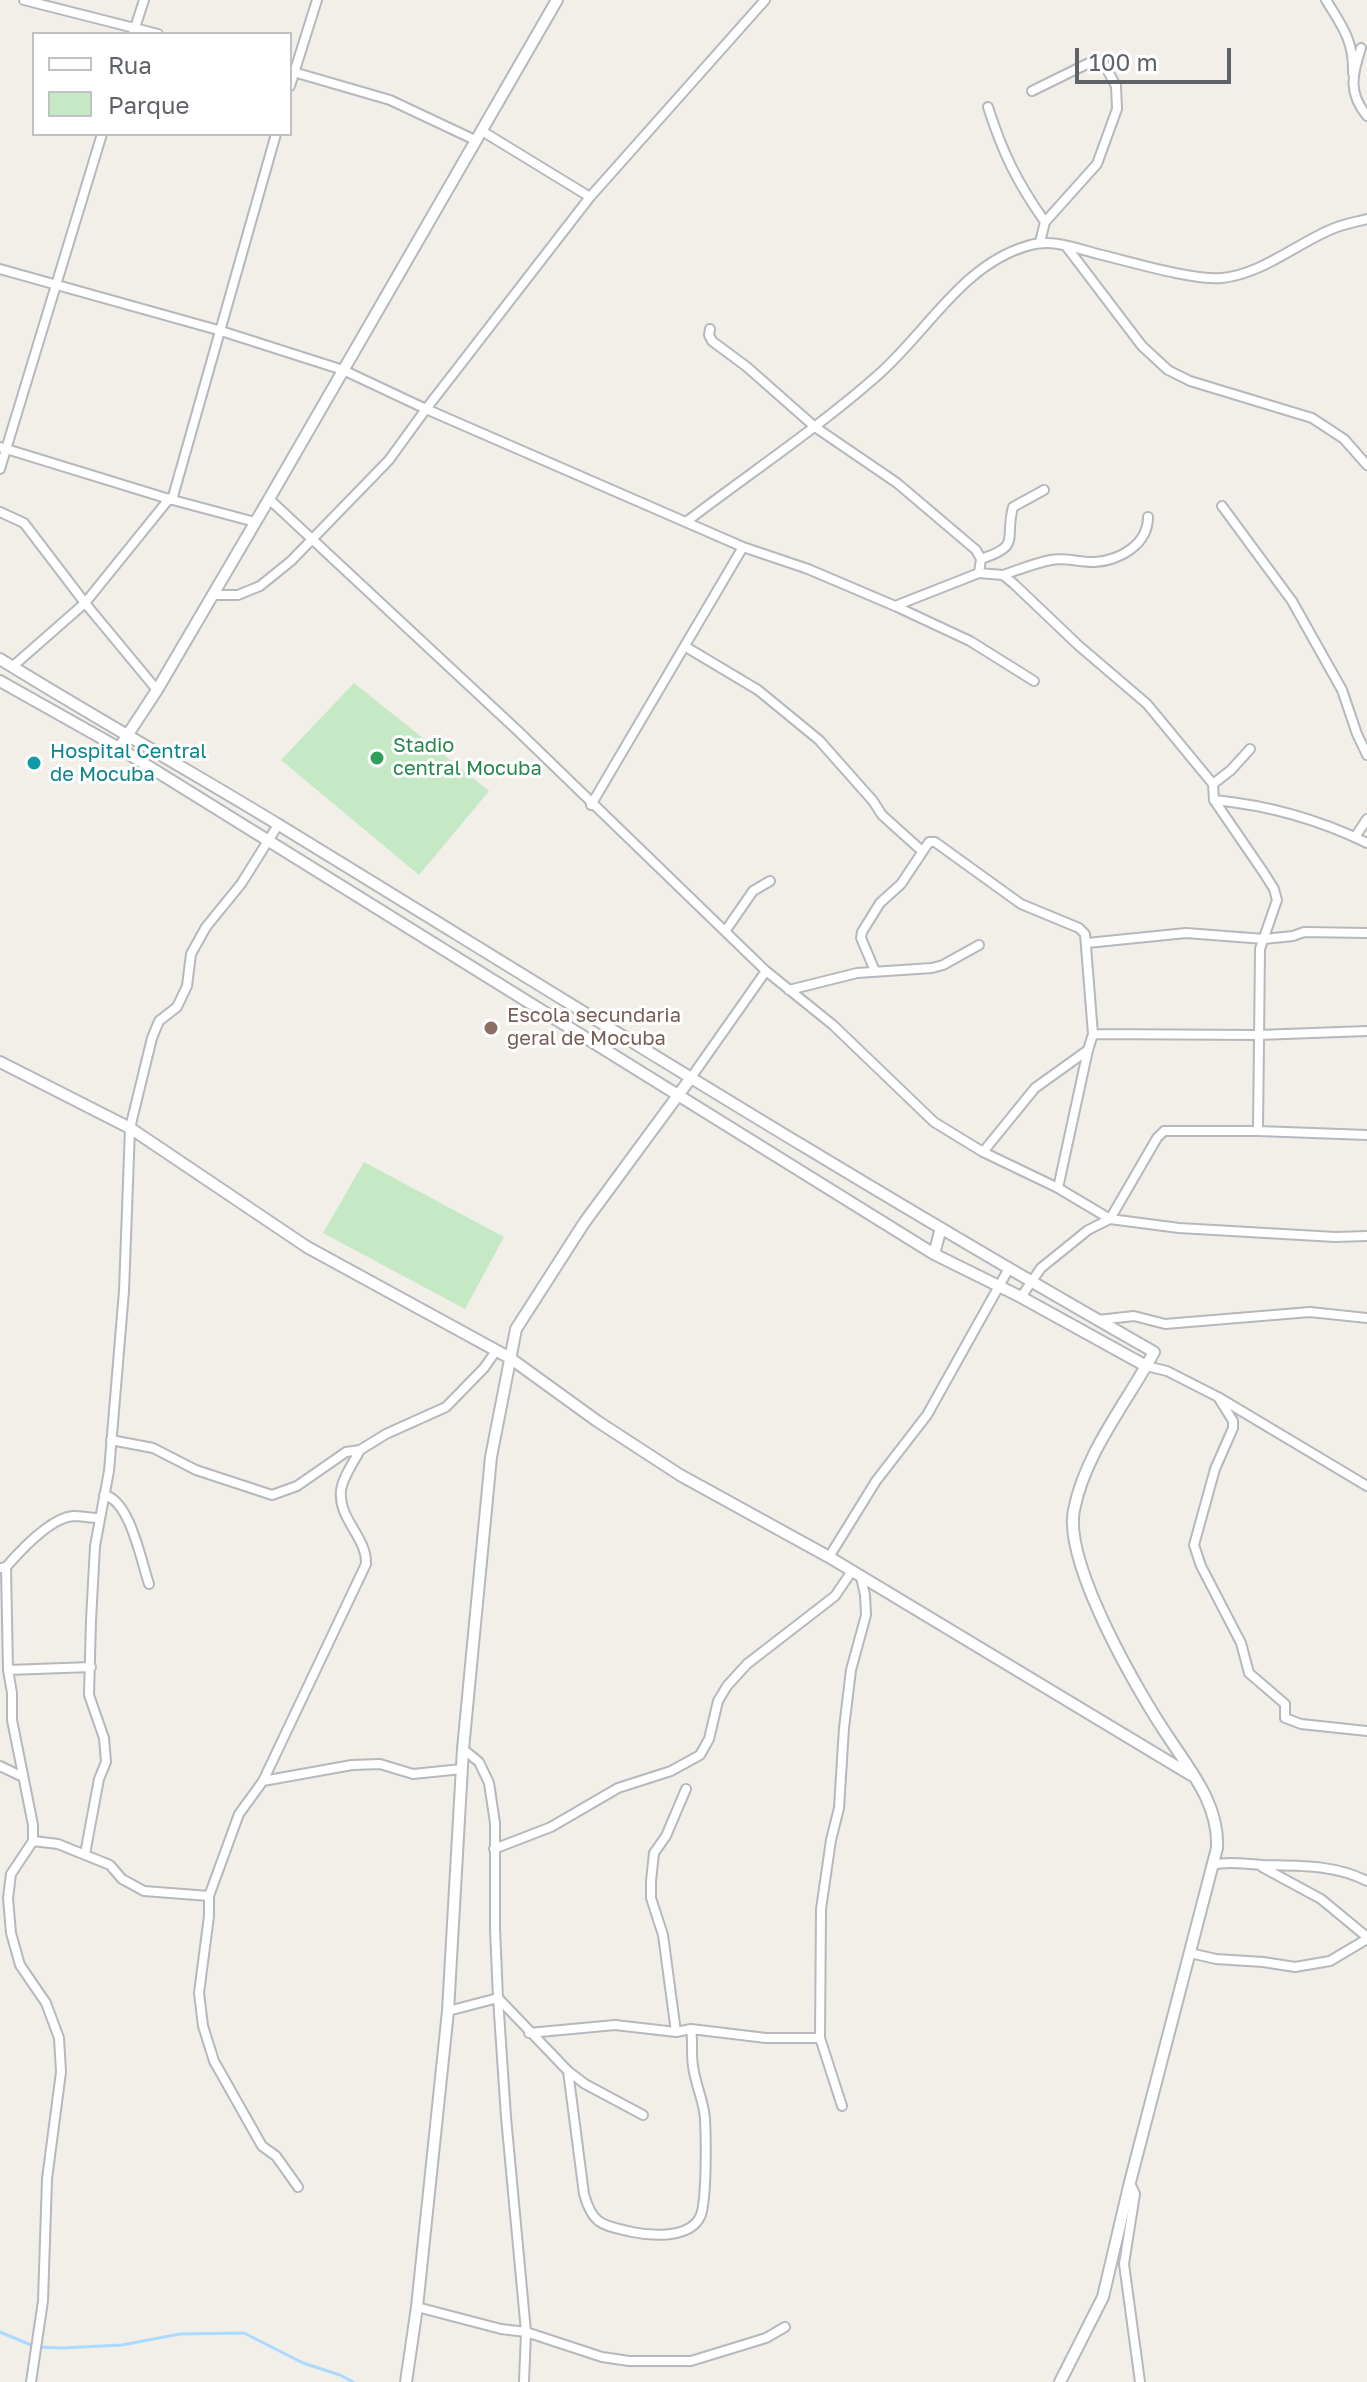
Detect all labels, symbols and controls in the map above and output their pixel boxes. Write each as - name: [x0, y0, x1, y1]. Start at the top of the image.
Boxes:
- legend: [32, 32, 292, 136]
- scale bar: [1079, 32, 1235, 82]
- text: 100 m: [1089, 47, 1158, 76]
- text: Rua: [108, 50, 152, 79]
- text: Parque: [108, 90, 189, 119]
- place label: Stadio central Mocuba: [393, 734, 542, 781]
- place label: Hospital Central de Mocuba: [50, 740, 207, 787]
- marker: Stadio central Mocuba: [368, 749, 386, 767]
- marker: Hospital Central de Mocuba: [25, 754, 43, 772]
- place label: Escola secundaria geral de Mocuba: [507, 1004, 681, 1051]
- marker: Escola secundaria geral de Mocuba: [482, 1019, 500, 1037]

